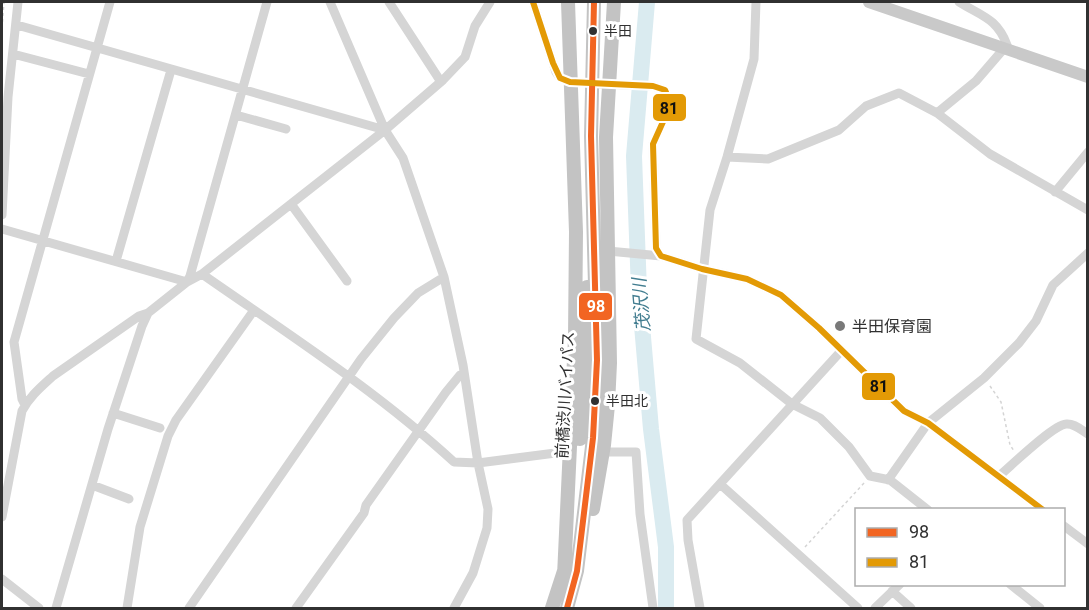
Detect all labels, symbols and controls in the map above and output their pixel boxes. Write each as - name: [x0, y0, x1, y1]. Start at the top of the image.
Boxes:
- place label: 半田: [604, 23, 632, 39]
- marker: 半田: [587, 25, 599, 37]
- line badge: 81: [652, 93, 687, 122]
- text: 81: [660, 99, 678, 118]
- water label: 茂沢川: [628, 275, 654, 333]
- line badge: 98: [578, 292, 613, 321]
- text: 98: [587, 297, 605, 316]
- place label: 半田保育園: [852, 317, 932, 336]
- marker: 半田保育園: [833, 319, 847, 333]
- street label: 前橋渋川バイパス: [552, 331, 578, 459]
- line badge: 81: [861, 372, 896, 401]
- text: 81: [870, 377, 888, 396]
- place label: 半田北: [606, 393, 648, 409]
- marker: 半田北: [589, 395, 601, 407]
- legend: [855, 508, 1065, 586]
- text: 98: [909, 521, 929, 542]
- text: 81: [909, 551, 929, 572]

